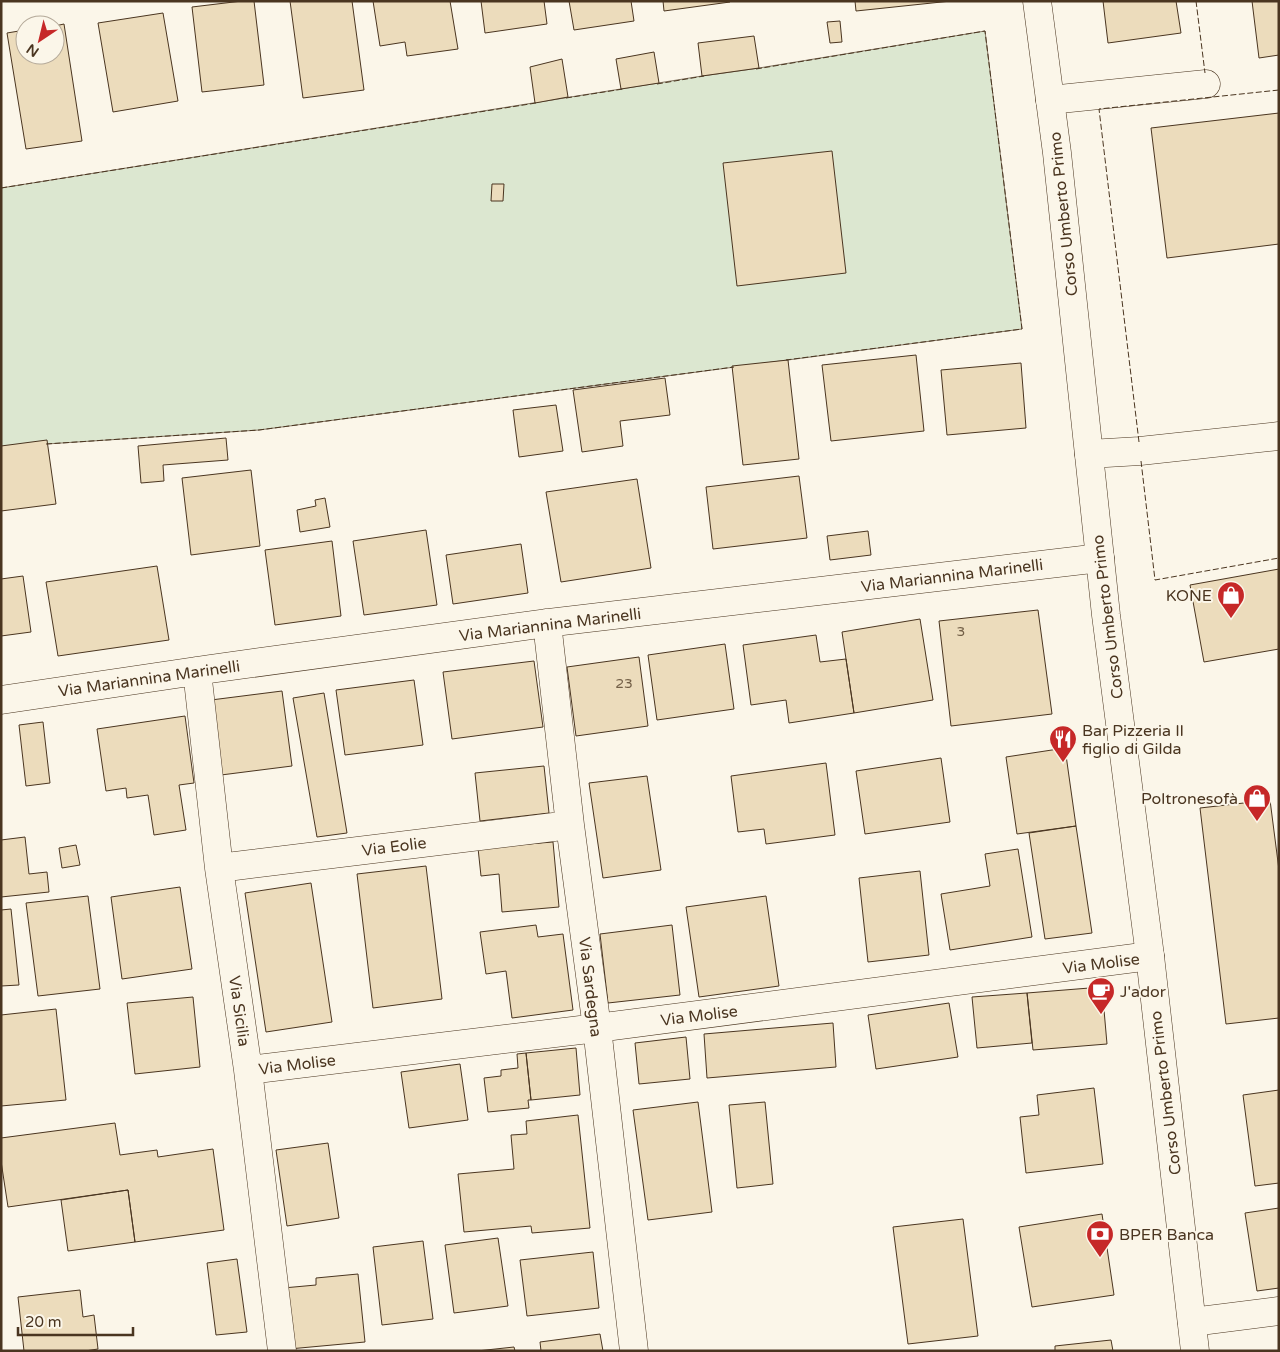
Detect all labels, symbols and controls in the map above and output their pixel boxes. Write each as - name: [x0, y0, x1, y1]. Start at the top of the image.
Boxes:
- north arrow: [15, 15, 65, 65]
- text: N: [23, 40, 42, 60]
- street label: Corso Umberto Primo: [1045, 131, 1083, 297]
- street label: Corso Umberto Primo: [1088, 534, 1128, 700]
- street label: Via Mariannina Marinelli: [860, 555, 1044, 597]
- shop icon: KONE: [1216, 580, 1246, 619]
- place label: KONE: [1166, 586, 1212, 606]
- street label: Via Mariannina Marinelli: [458, 604, 642, 646]
- house number: 3: [957, 623, 965, 640]
- street label: Via Mariannina Marinelli: [57, 656, 241, 702]
- house number: 23: [615, 675, 633, 692]
- place label: Bar Pizzeria Il figlio di Gilda: [1082, 721, 1184, 759]
- restaurant icon: Bar Pizzeria Il figlio di Gilda: [1048, 724, 1078, 763]
- shop icon: Poltronesofà: [1242, 783, 1272, 822]
- place label: Poltronesofà: [1141, 789, 1238, 809]
- street label: Via Eolie: [361, 833, 428, 861]
- street label: Via Sardegna: [574, 936, 606, 1038]
- street label: Via Molise: [1061, 949, 1141, 979]
- street label: Via Sicilia: [224, 974, 254, 1048]
- cafe icon: J'ador: [1086, 976, 1116, 1015]
- place label: J'ador: [1120, 982, 1167, 1002]
- street label: Via Molise: [659, 1001, 739, 1031]
- street label: Corso Umberto Primo: [1146, 1010, 1186, 1176]
- street label: Via Molise: [257, 1050, 337, 1080]
- bank icon: BPER Banca: [1085, 1219, 1115, 1258]
- place label: BPER Banca: [1119, 1225, 1214, 1245]
- scale bar: [18, 1304, 132, 1336]
- text: 20 m: [25, 1313, 62, 1331]

